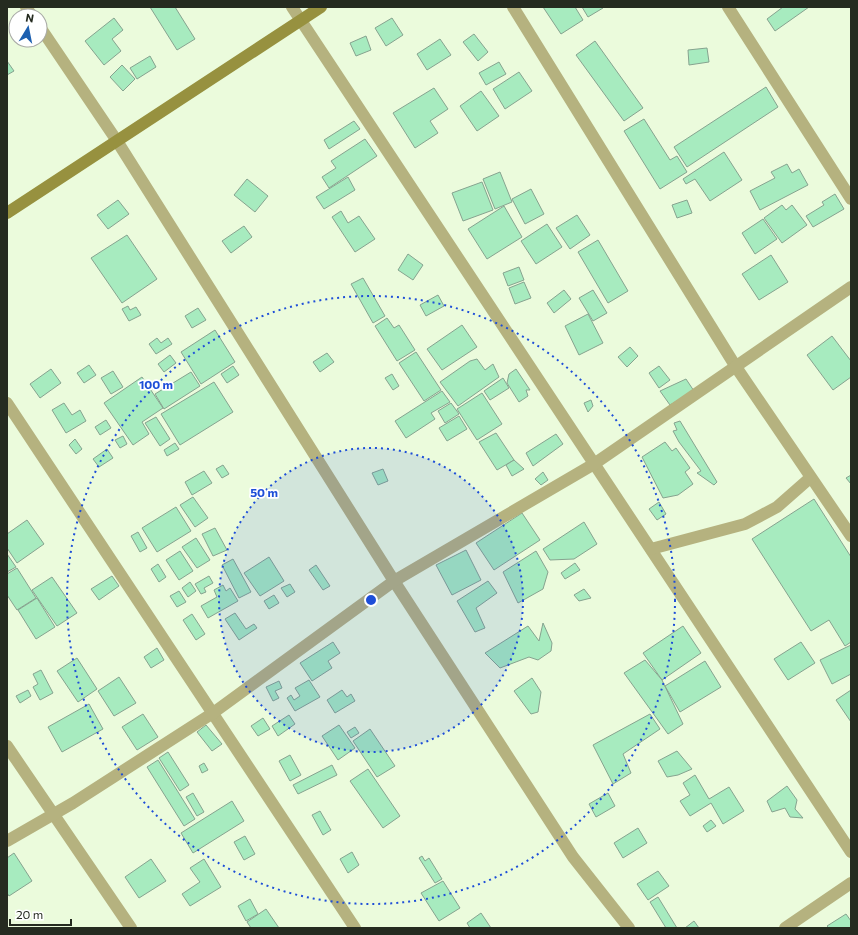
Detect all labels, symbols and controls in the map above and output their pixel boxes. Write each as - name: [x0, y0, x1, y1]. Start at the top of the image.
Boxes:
- north arrow: [8, 8, 48, 48]
- text: N: [25, 11, 35, 25]
- text: 100 m: [139, 377, 173, 391]
- text: 50 m: [250, 485, 278, 499]
- centre of rings: [364, 593, 378, 607]
- scale bar: [10, 901, 71, 927]
- text: 20 m: [16, 907, 43, 921]

